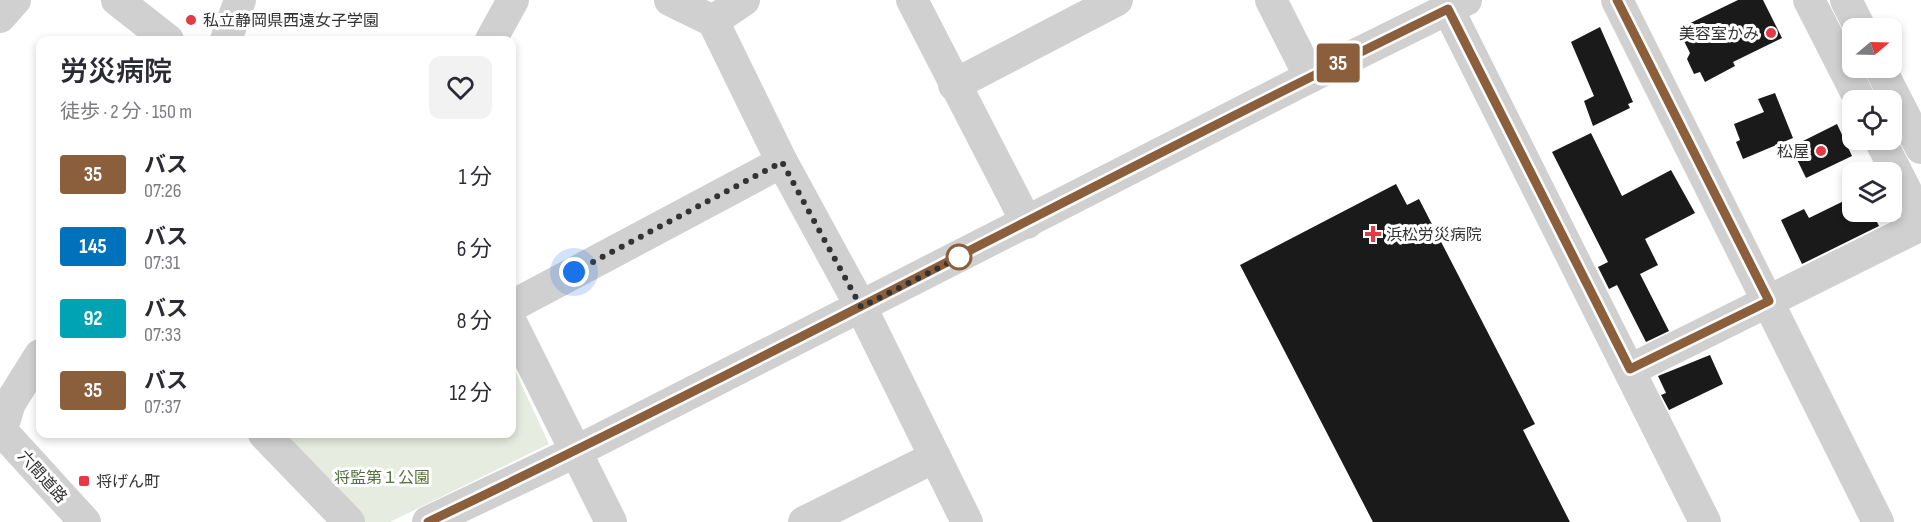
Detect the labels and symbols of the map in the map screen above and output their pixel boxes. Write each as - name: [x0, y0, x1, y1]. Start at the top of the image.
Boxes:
- place label: 私立静岡県西遠女子学園: [203, 12, 379, 31]
- marker: 私立静岡県西遠女子学園: [184, 13, 198, 27]
- north arrow: [1842, 18, 1902, 78]
- place label: 美容室かみ: [1679, 25, 1759, 44]
- marker: 美容室かみ: [1764, 26, 1778, 40]
- line badge: 35: [1311, 44, 1365, 82]
- place label: 松屋: [1777, 143, 1809, 162]
- marker: 松屋: [1814, 144, 1828, 158]
- marker: 浜松労災病院: [1364, 225, 1382, 243]
- place label: 浜松労災病院: [1386, 226, 1482, 245]
- unlabelled marker: [946, 244, 972, 270]
- your location: [559, 257, 589, 287]
- street label: 六間道路: [13, 447, 70, 507]
- park label: 将監第１公園: [334, 469, 430, 488]
- place label: 将げん町: [96, 473, 160, 492]
- marker: 将げん町: [77, 474, 91, 488]

